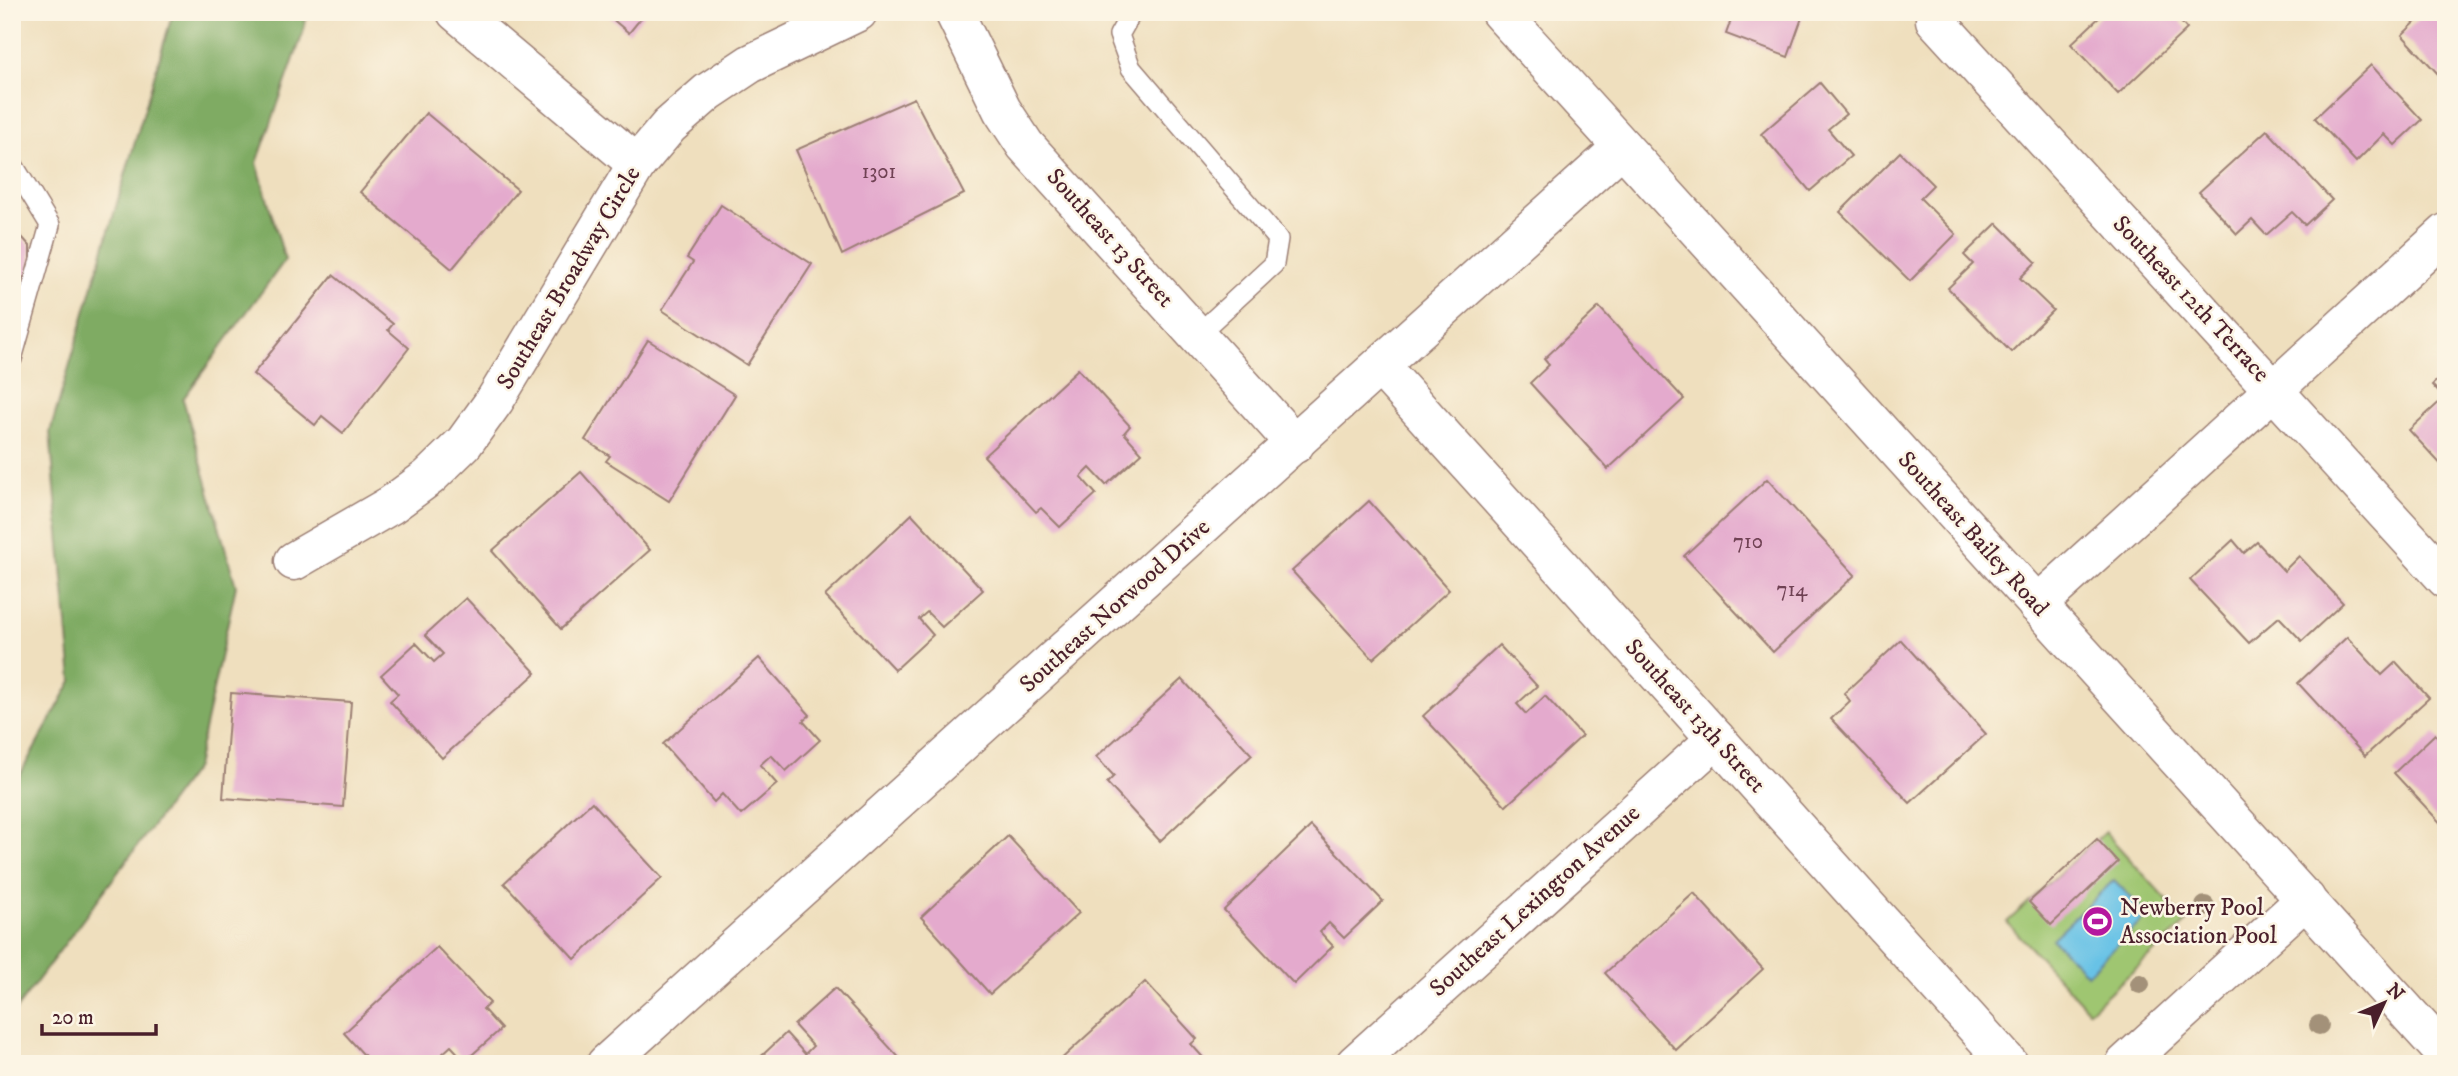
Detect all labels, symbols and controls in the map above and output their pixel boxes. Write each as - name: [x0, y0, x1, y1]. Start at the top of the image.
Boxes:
- house number: 1301: [862, 159, 896, 185]
- street label: Southeast Broadway Circle: [490, 161, 648, 395]
- street label: Southeast 13 Street: [1040, 162, 1180, 314]
- street label: Southeast 12th Terrace: [2106, 209, 2276, 389]
- street label: Southeast Bailey Road: [1891, 445, 2055, 623]
- street label: Southeast Norwood Drive: [1013, 512, 1217, 700]
- house number: 710: [1733, 529, 1763, 555]
- house number: 714: [1777, 577, 1808, 603]
- street label: Southeast 13th Street: [1618, 633, 1772, 799]
- street label: Southeast Lexington Avenue: [1424, 799, 1646, 1003]
- place label: Newberry Pool Association Pool: [2120, 893, 2278, 951]
- sports icon: Newberry Pool Association Pool: [2080, 905, 2114, 939]
- north arrow: [2350, 968, 2420, 1038]
- text: N: [2381, 979, 2409, 1006]
- scale bar: [42, 992, 156, 1036]
- text: 20 m: [52, 1005, 94, 1031]

